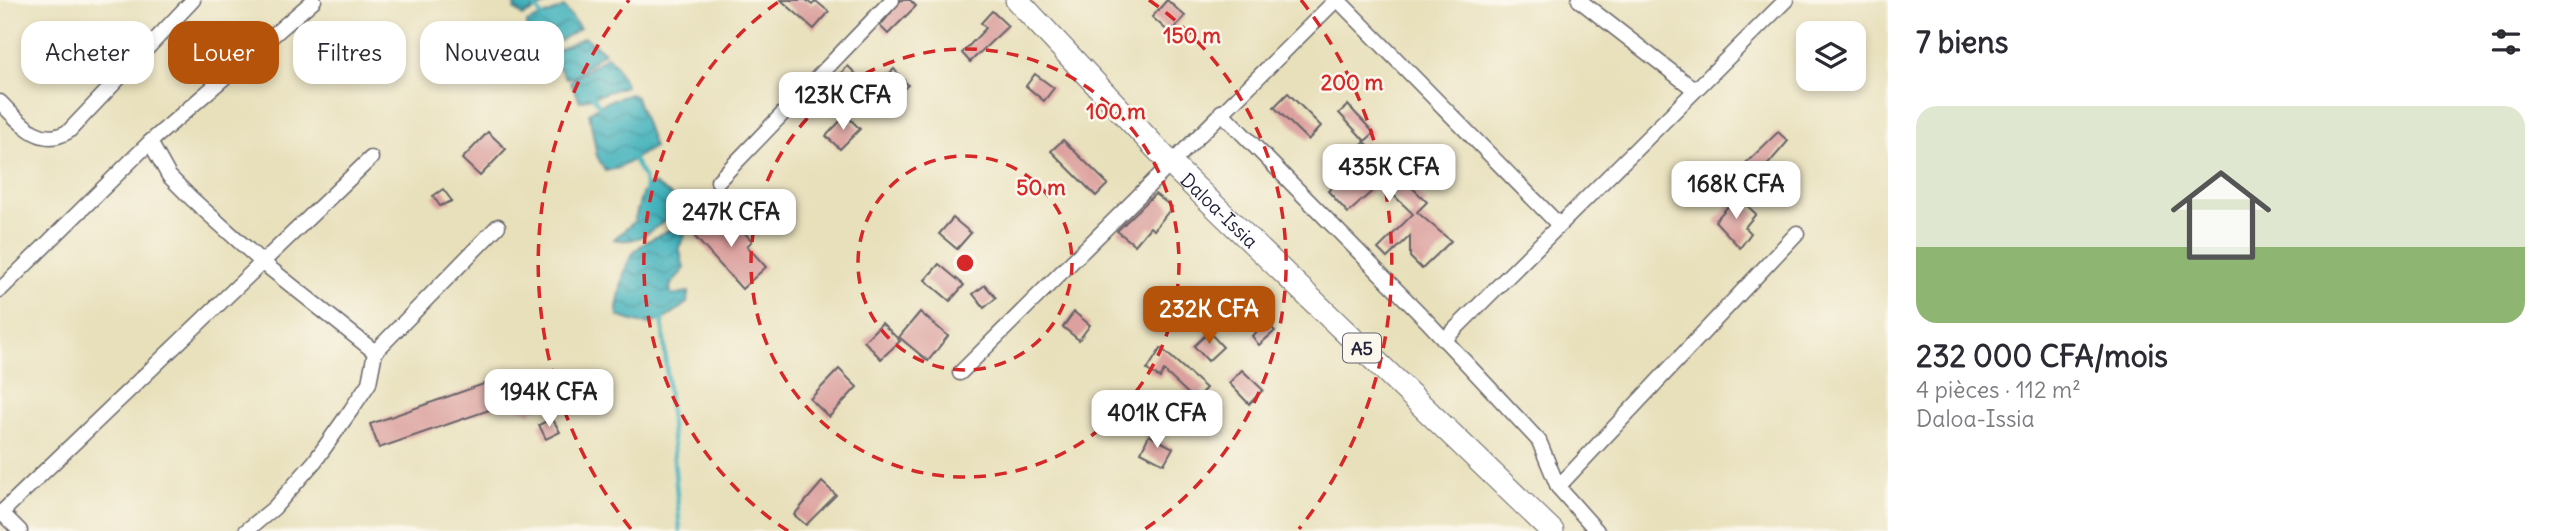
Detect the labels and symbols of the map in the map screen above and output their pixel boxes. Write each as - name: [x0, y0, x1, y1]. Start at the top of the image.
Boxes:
- text: 150 m: [1163, 22, 1221, 49]
- text: 200 m: [1321, 69, 1384, 96]
- pin: 123K CFA: [771, 72, 915, 132]
- text: 100 m: [1086, 98, 1146, 125]
- pin: 435K CFA: [1317, 144, 1461, 204]
- pin: 168K CFA: [1664, 162, 1808, 221]
- street label: Daloa-Issia: [1176, 168, 1263, 253]
- text: 50 m: [1016, 174, 1066, 201]
- pin: 247K CFA: [659, 190, 803, 249]
- centre of rings: [953, 251, 977, 275]
- pin: 232K CFA: [1137, 286, 1281, 346]
- road number: A5: [1343, 334, 1381, 362]
- pin: 194K CFA: [477, 370, 621, 429]
- pin: 401K CFA: [1085, 391, 1229, 450]

